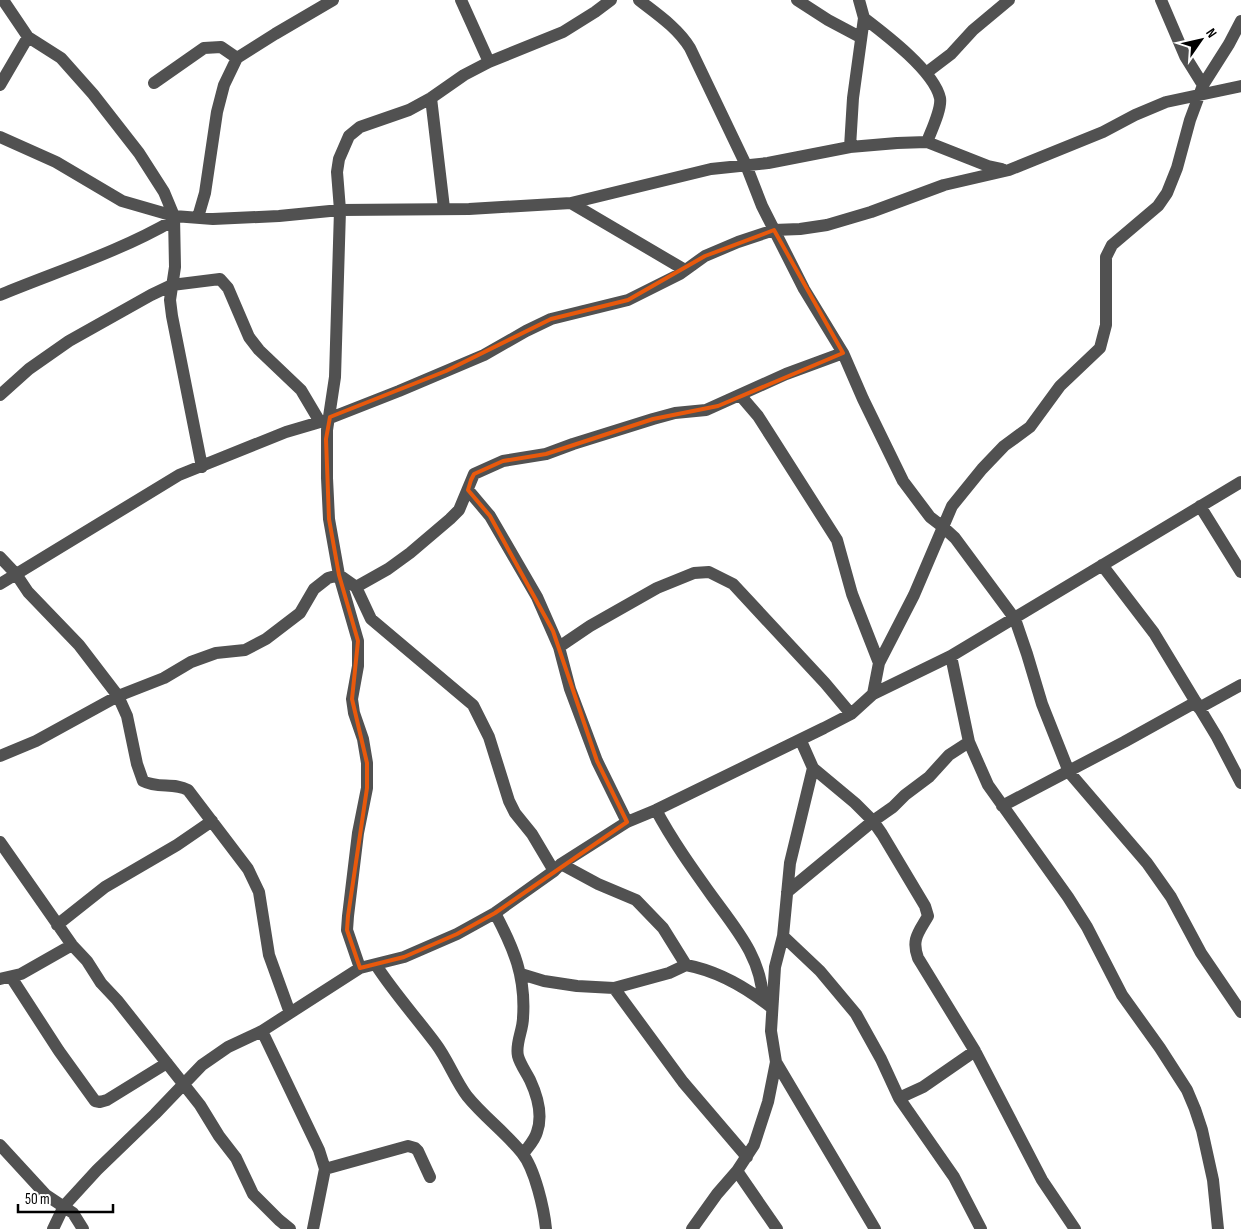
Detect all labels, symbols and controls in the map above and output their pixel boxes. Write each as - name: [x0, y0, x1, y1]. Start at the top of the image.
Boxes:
- north arrow: [1176, 15, 1226, 65]
- text: N: [1202, 25, 1221, 41]
- scale bar: [18, 1182, 112, 1214]
- text: 50 m: [25, 1190, 50, 1209]

